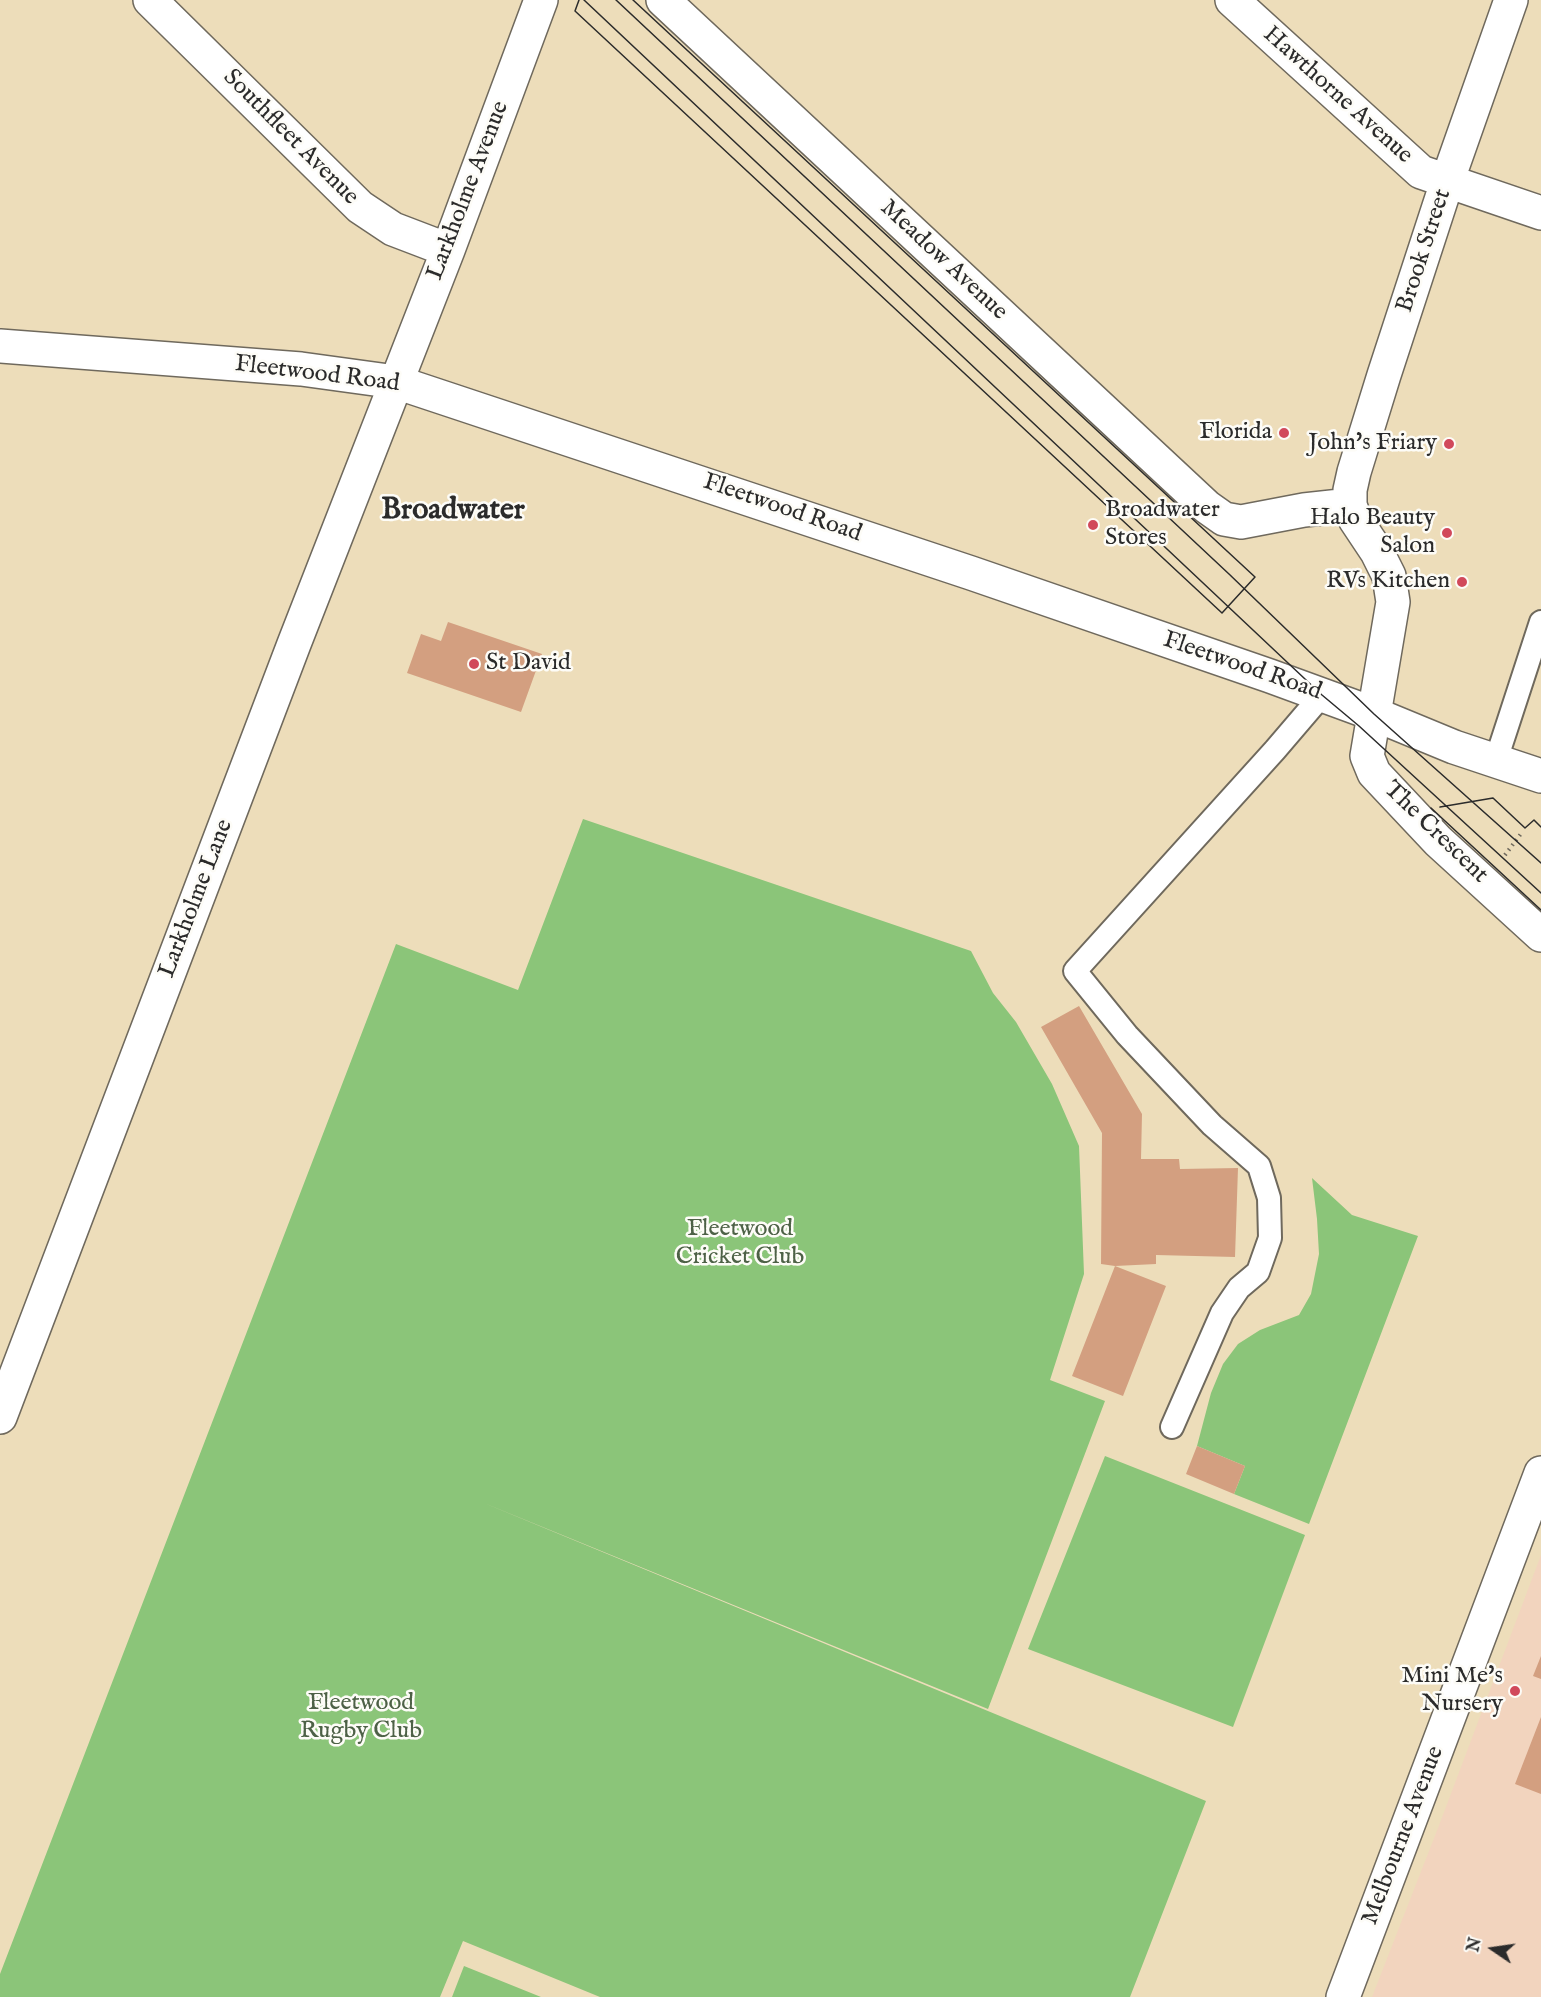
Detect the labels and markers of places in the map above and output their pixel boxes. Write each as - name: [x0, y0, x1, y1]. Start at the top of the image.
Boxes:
- place label: Florida: [1199, 419, 1272, 447]
- marker: Florida: [1277, 426, 1291, 440]
- place label: John's Friary: [1308, 430, 1437, 458]
- marker: John's Friary: [1442, 437, 1456, 451]
- place label: Broadwater Stores: [1105, 497, 1220, 553]
- place label: Halo Beauty Salon: [1310, 505, 1435, 561]
- marker: Broadwater Stores: [1086, 518, 1100, 532]
- marker: Halo Beauty Salon: [1440, 526, 1454, 540]
- place label: RVs Kitchen: [1326, 568, 1450, 596]
- marker: RVs Kitchen: [1455, 575, 1469, 589]
- place label: St David: [486, 650, 571, 678]
- marker: St David: [467, 657, 481, 671]
- place label: Mini Me's Nursery: [1401, 1663, 1503, 1719]
- marker: Mini Me's Nursery: [1508, 1684, 1522, 1698]

